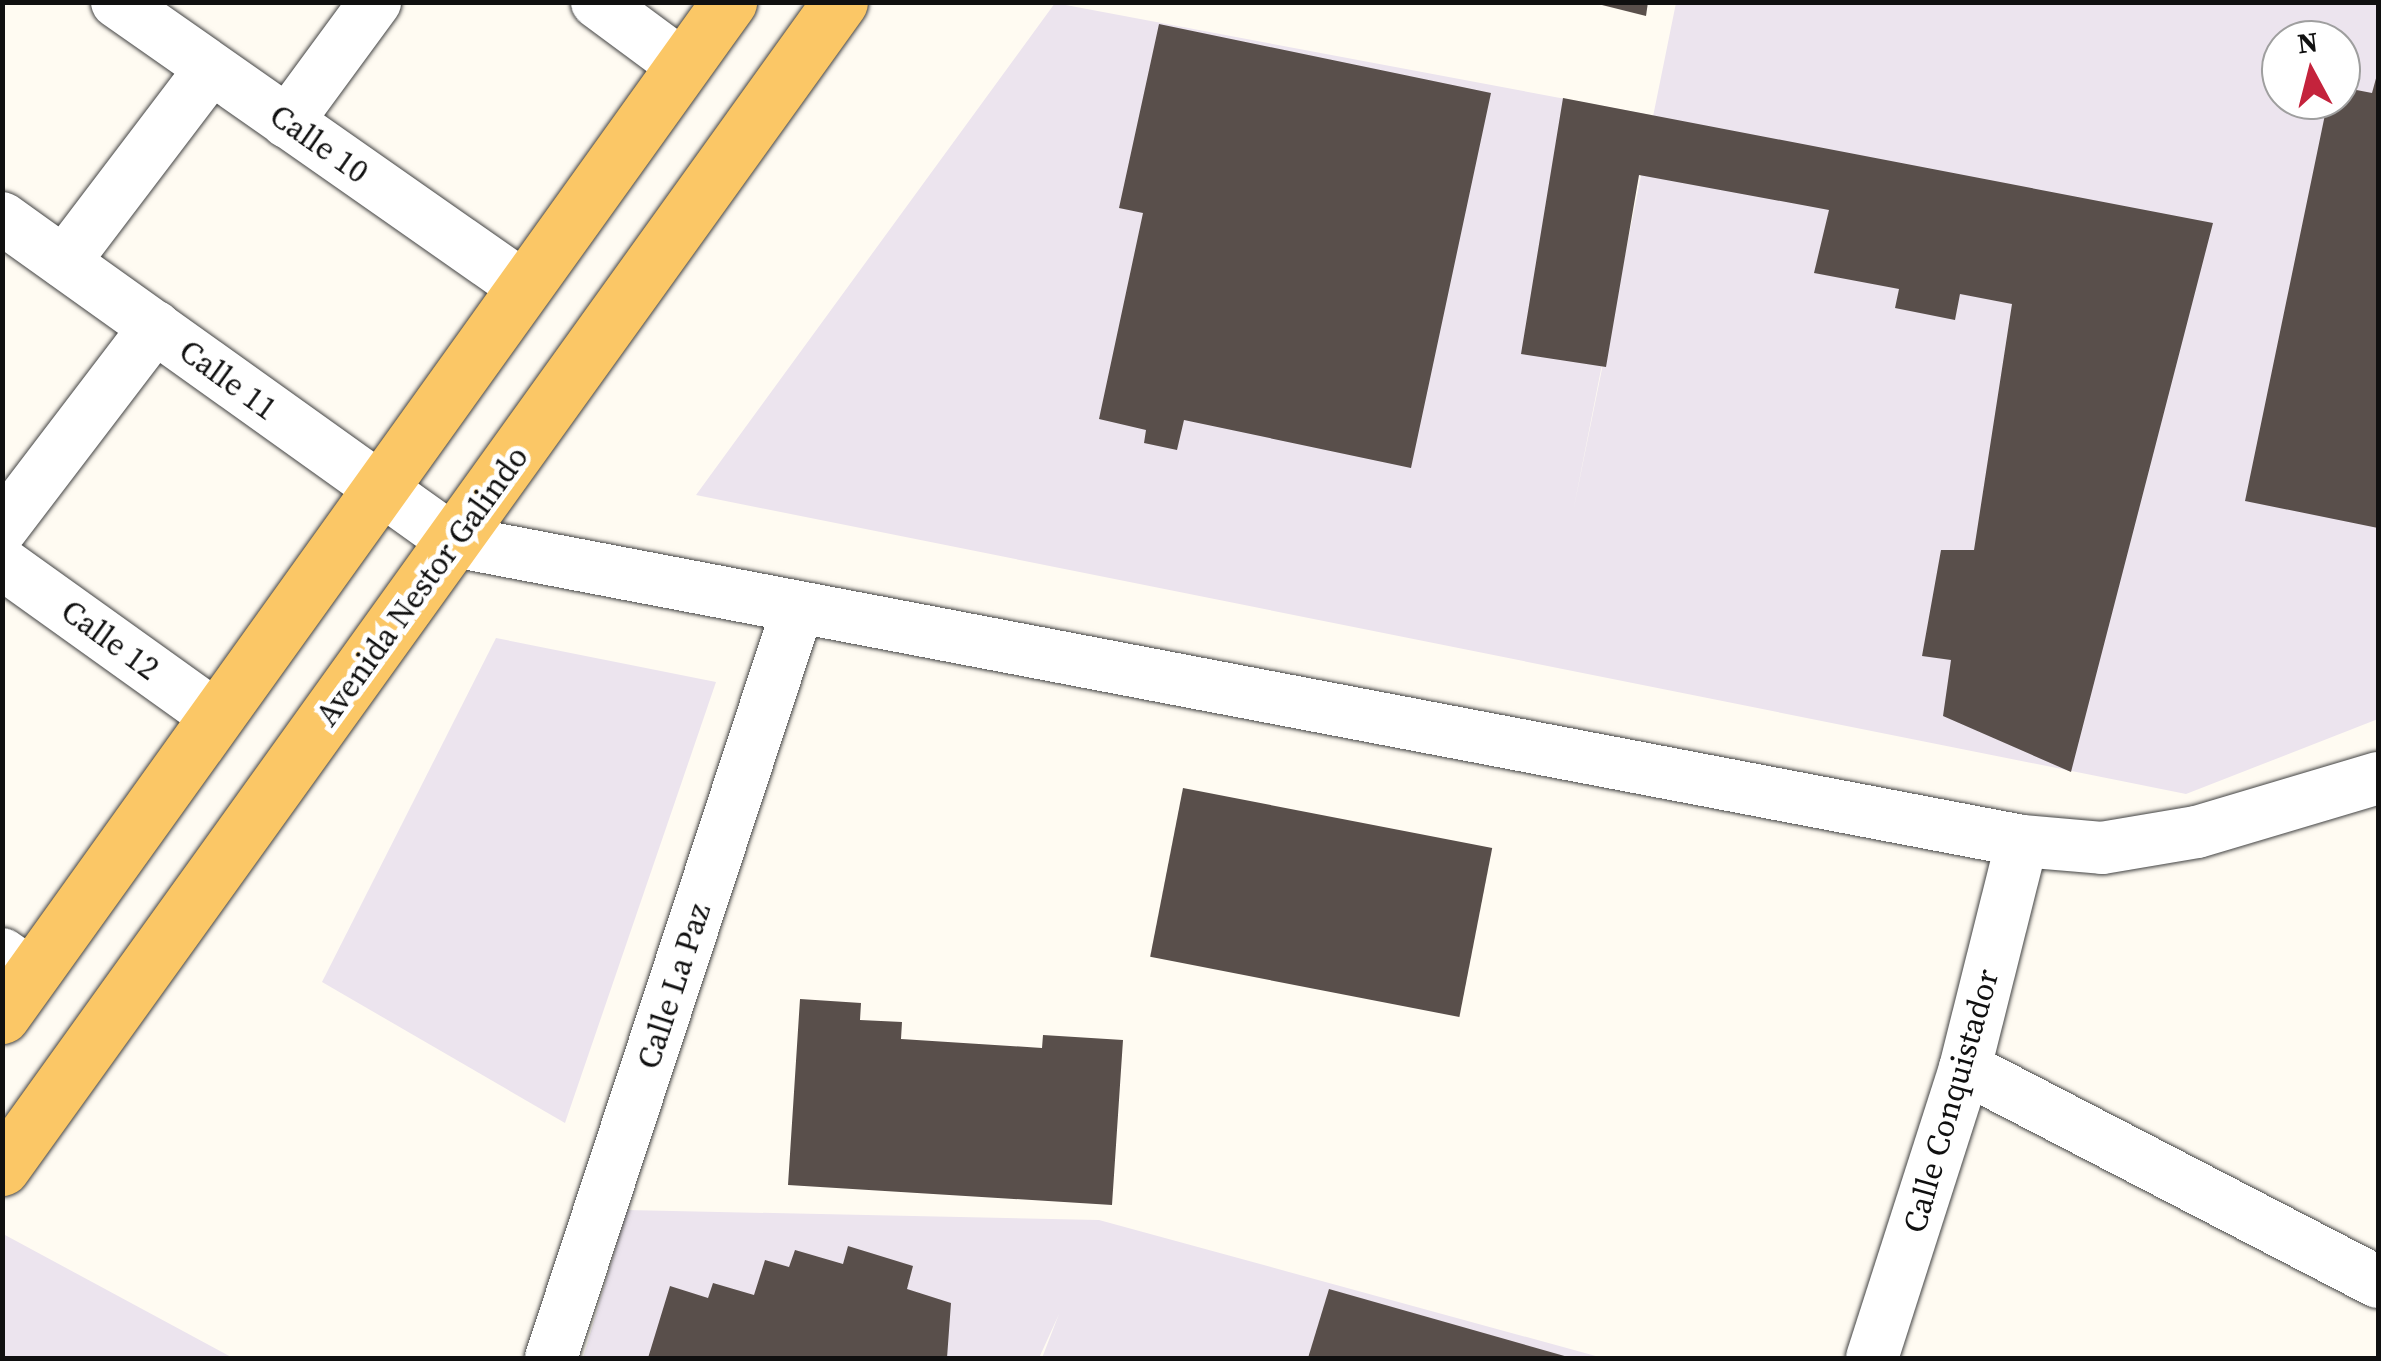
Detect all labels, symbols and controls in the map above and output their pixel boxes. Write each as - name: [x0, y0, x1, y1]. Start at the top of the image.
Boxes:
- north arrow: [2261, 20, 2361, 120]
- text: N: [2295, 22, 2320, 62]
- street label: Calle 10: [262, 96, 376, 192]
- street label: Calle 11: [172, 332, 284, 428]
- street label: Avenida Nestor Galindo: [308, 439, 536, 733]
- street label: Calle 12: [54, 592, 166, 688]
- street label: Calle La Paz: [629, 898, 719, 1074]
- street label: Calle Conquistador: [1895, 965, 2007, 1237]

